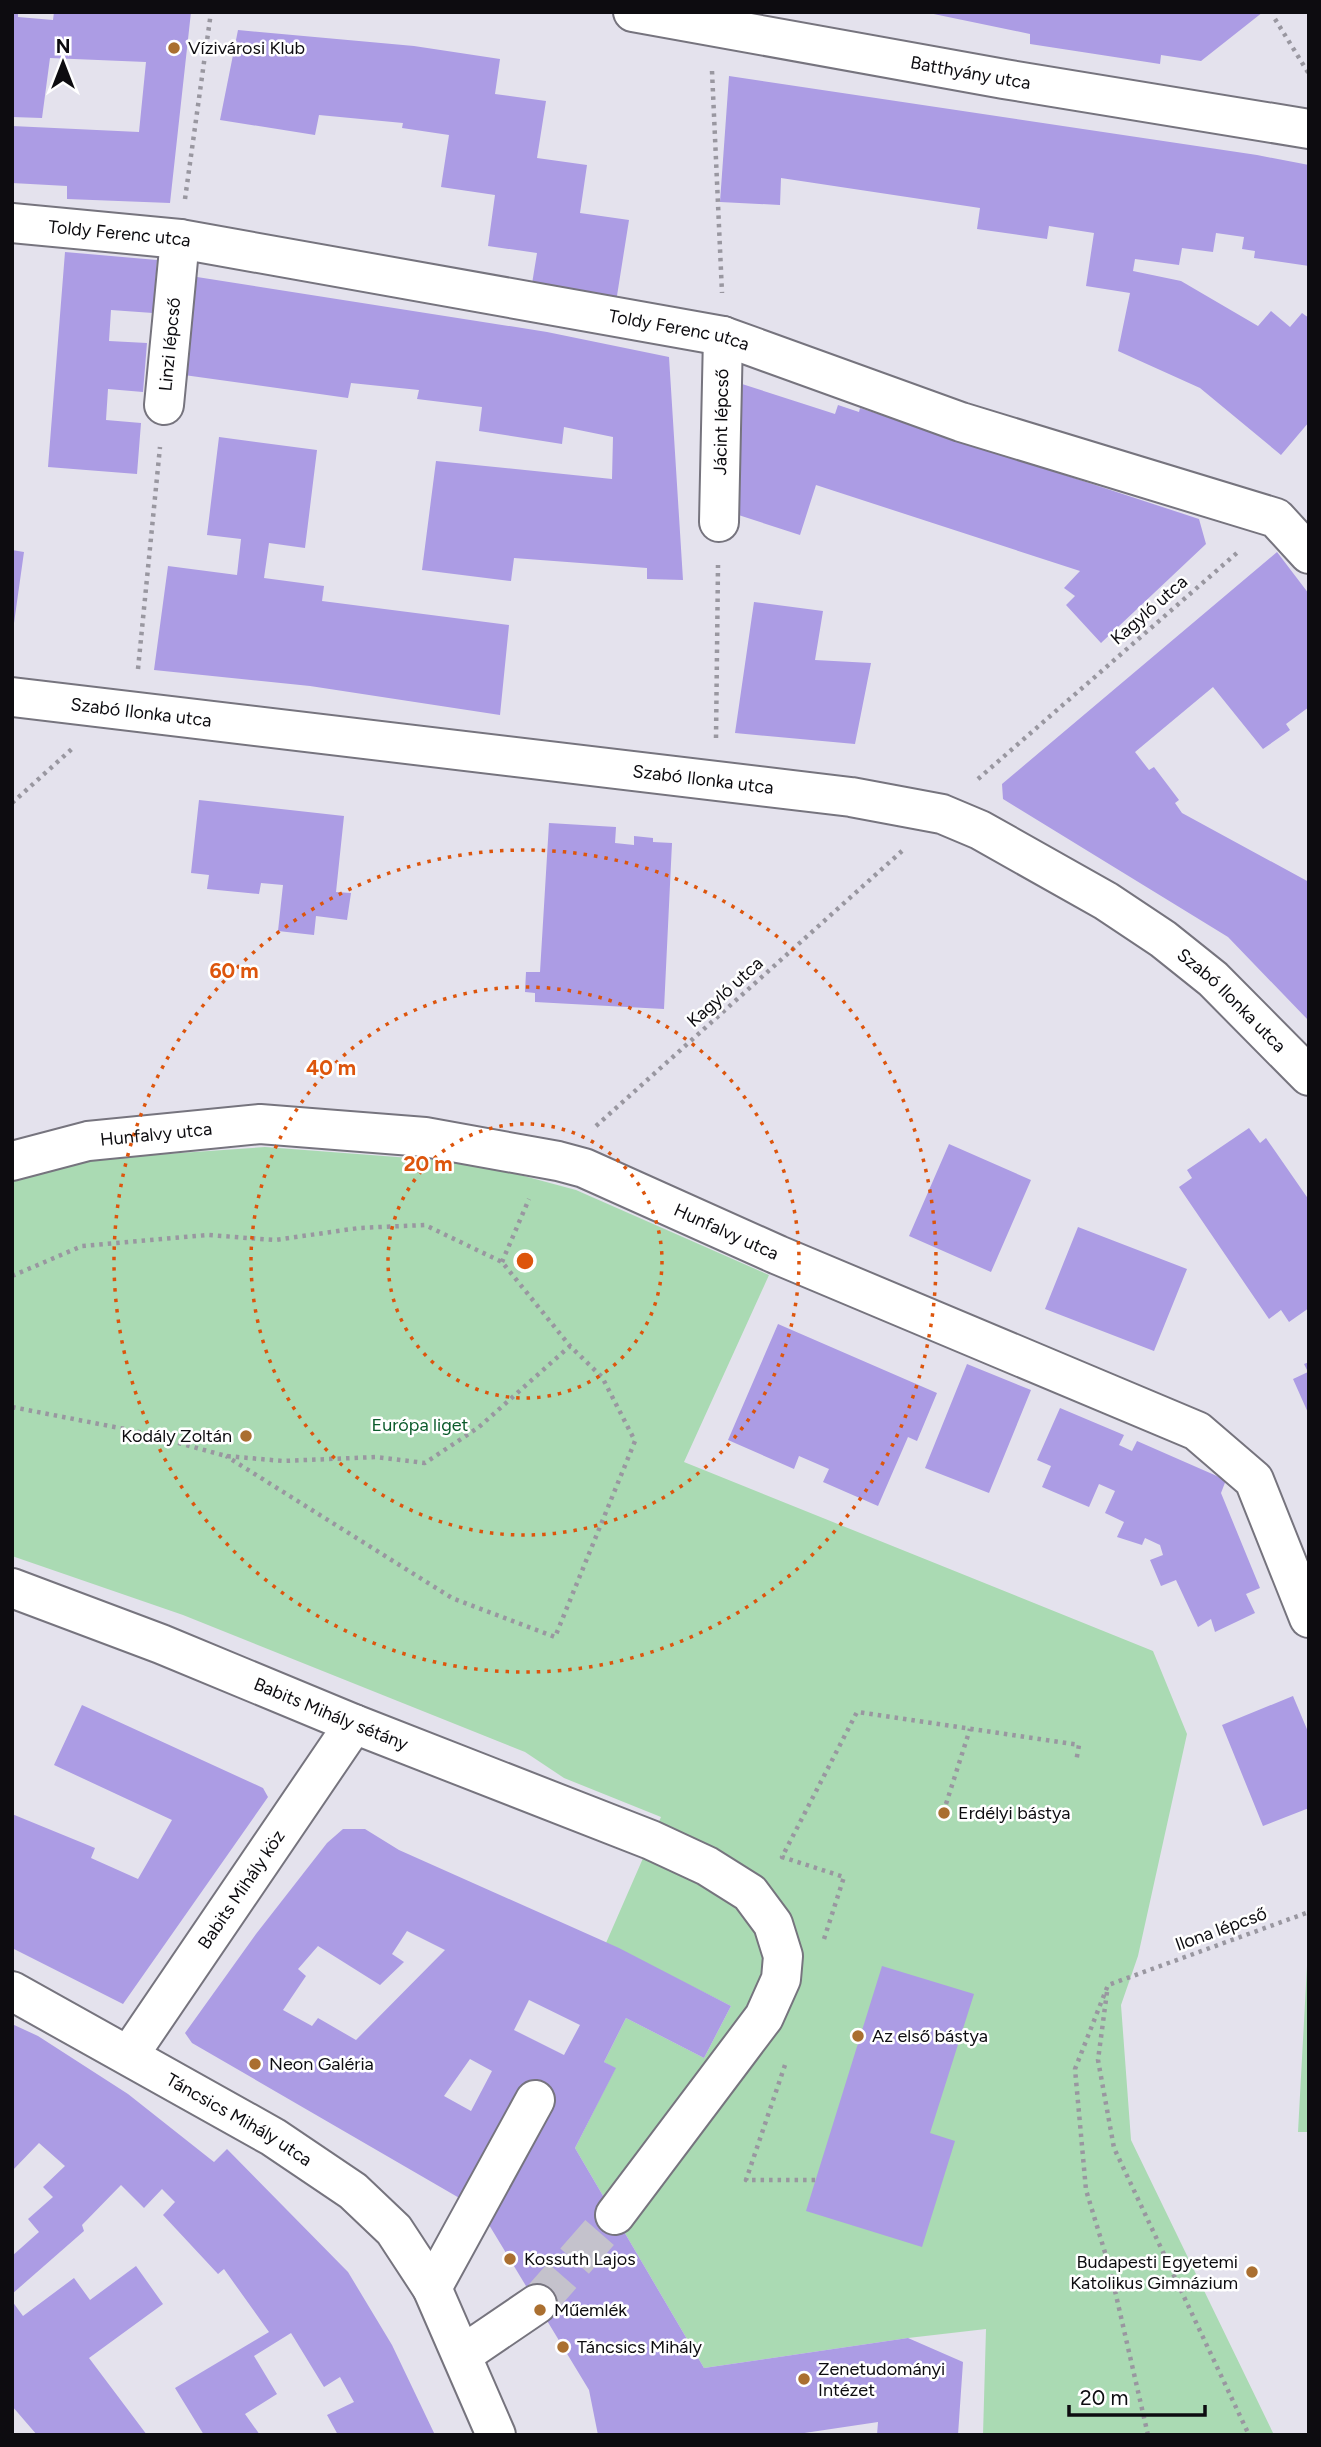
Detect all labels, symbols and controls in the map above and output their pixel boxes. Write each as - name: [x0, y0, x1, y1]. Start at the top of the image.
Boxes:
- north arrow: [28, 28, 98, 98]
- text: N: [56, 35, 70, 58]
- place label: Vízivárosi Klub: [188, 37, 305, 59]
- marker: Vízivárosi Klub: [166, 40, 182, 56]
- street label: Batthyány utca: [909, 51, 1032, 94]
- street label: Toldy Ferenc utca: [47, 216, 193, 252]
- street label: Linzi lépcső: [154, 296, 185, 392]
- street label: Toldy Ferenc utca: [607, 305, 752, 356]
- street label: Jácint lépcső: [709, 368, 733, 476]
- street label: Kagyló utca: [1106, 571, 1192, 649]
- street label: Szabó Ilonka utca: [69, 693, 213, 732]
- street label: Szabó Ilonka utca: [631, 760, 775, 799]
- street label: Szabó Ilonka utca: [1173, 944, 1290, 1057]
- street label: Kagyló utca: [682, 952, 768, 1032]
- text: 60 m: [209, 958, 259, 983]
- text: 40 m: [306, 1055, 356, 1080]
- street label: Hunfalvy utca: [99, 1118, 213, 1151]
- text: 20 m: [403, 1151, 453, 1176]
- street label: Hunfalvy utca: [671, 1199, 782, 1265]
- centre of rings: [513, 1249, 537, 1273]
- park label: Európa liget: [372, 1414, 469, 1436]
- place label: Kodály Zoltán: [121, 1425, 232, 1447]
- marker: Kodály Zoltán: [238, 1428, 254, 1444]
- street label: Babits Mihály sétány: [251, 1673, 412, 1755]
- place label: Erdélyi bástya: [958, 1802, 1071, 1824]
- marker: Erdélyi bástya: [936, 1805, 952, 1821]
- street label: Babits Mihály köz: [193, 1826, 290, 1953]
- street label: Ilona lépcső: [1172, 1902, 1270, 1956]
- place label: Az első bástya: [872, 2025, 988, 2047]
- marker: Az első bástya: [850, 2028, 866, 2044]
- place label: Neon Galéria: [269, 2053, 374, 2075]
- marker: Neon Galéria: [247, 2056, 263, 2072]
- street label: Táncsics Mihály utca: [162, 2068, 316, 2171]
- place label: Kossuth Lajos: [524, 2248, 636, 2270]
- marker: Kossuth Lajos: [502, 2251, 518, 2267]
- place label: Budapesti Egyetemi Katolikus Gimnázium: [1070, 2251, 1238, 2294]
- marker: Budapesti Egyetemi Katolikus Gimnázium: [1244, 2264, 1260, 2280]
- place label: Műemlék: [554, 2299, 627, 2321]
- marker: Műemlék: [532, 2302, 548, 2318]
- place label: Táncsics Mihály: [577, 2336, 702, 2358]
- marker: Táncsics Mihály: [555, 2339, 571, 2355]
- place label: Zenetudományi Intézet: [818, 2358, 945, 2401]
- marker: Zenetudományi Intézet: [796, 2371, 812, 2387]
- scale bar: [1069, 2374, 1206, 2418]
- text: 20 m: [1080, 2385, 1128, 2410]

